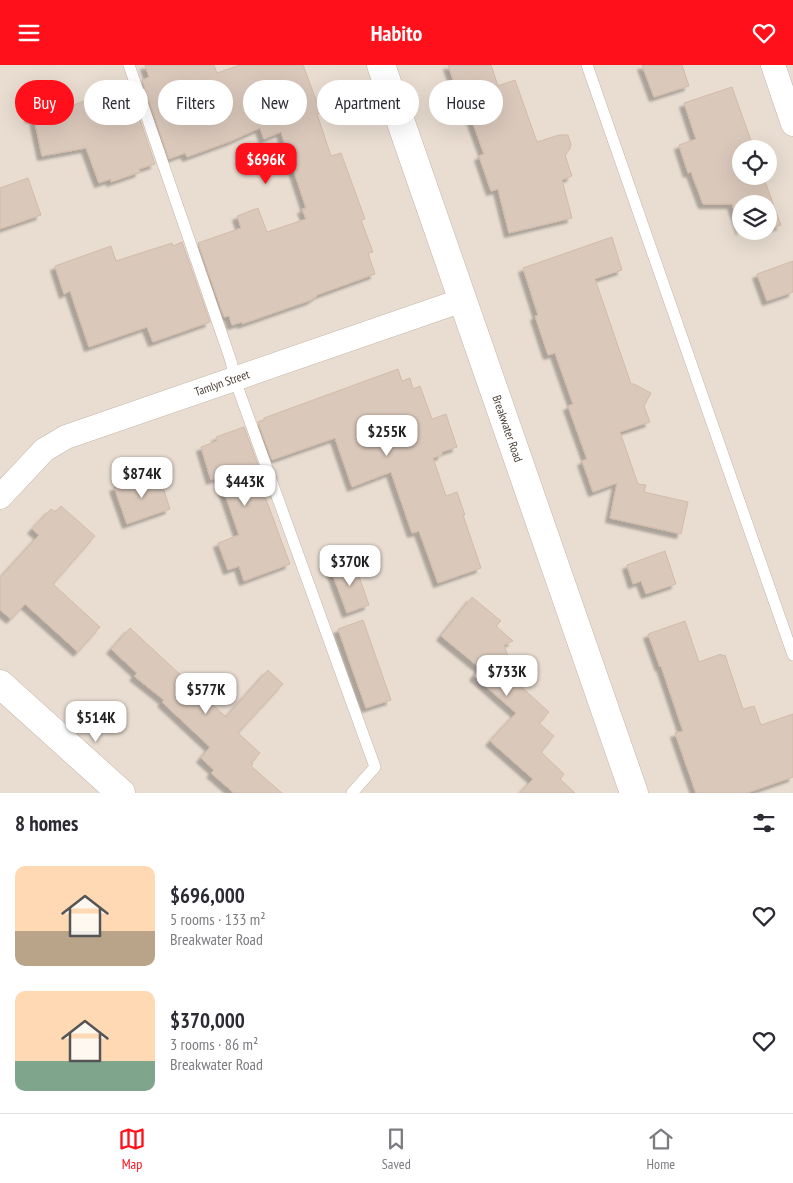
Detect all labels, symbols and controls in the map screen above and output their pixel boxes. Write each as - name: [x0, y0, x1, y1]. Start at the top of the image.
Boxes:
- icon: menu: [15, 19, 43, 47]
- text: Habito: [371, 19, 422, 47]
- icon: heart: [750, 19, 778, 47]
- chip: Buy: [15, 80, 74, 125]
- chip: Rent: [84, 80, 148, 125]
- chip: Filters: [158, 80, 233, 125]
- chip: New: [243, 80, 307, 125]
- chip: Apartment: [317, 80, 419, 125]
- chip: House: [429, 80, 503, 125]
- map controls: [732, 140, 777, 240]
- button: locate: [732, 140, 777, 185]
- pin: $696K: [231, 143, 301, 185]
- text: $696K: [247, 149, 285, 169]
- button: layers: [732, 195, 777, 240]
- street label: Tamlyn Street: [192, 366, 252, 399]
- street label: Breakwater Road: [489, 393, 526, 464]
- pin: $255K: [352, 415, 422, 457]
- text: $255K: [368, 421, 406, 441]
- pin: $874K: [107, 457, 177, 499]
- text: $874K: [123, 463, 161, 483]
- pin: $443K: [210, 465, 280, 507]
- text: $443K: [226, 471, 264, 491]
- pin: $370K: [315, 545, 385, 587]
- text: $370K: [331, 551, 369, 571]
- pin: $733K: [472, 655, 542, 697]
- text: $733K: [488, 661, 526, 681]
- pin: $577K: [171, 673, 241, 715]
- text: $577K: [187, 679, 225, 699]
- pin: $514K: [61, 701, 131, 743]
- text: $514K: [77, 707, 115, 727]
- icon: filters: [750, 809, 778, 837]
- text: 8 homes: [15, 810, 78, 837]
- text: $696,000: [170, 882, 245, 909]
- icon: home: [55, 886, 115, 946]
- icon: heart: [750, 902, 778, 930]
- text: 5 rooms · 133 m²: [170, 909, 266, 929]
- text: Breakwater Road: [170, 929, 263, 949]
- text: $370,000: [170, 1007, 245, 1034]
- icon: home: [55, 1011, 115, 1071]
- icon: heart: [750, 1027, 778, 1055]
- text: 3 rooms · 86 m²: [170, 1034, 258, 1054]
- text: Breakwater Road: [170, 1054, 263, 1074]
- tab: Map: [118, 1125, 146, 1173]
- tab: Saved: [382, 1125, 411, 1173]
- tab: Home: [647, 1125, 675, 1173]

